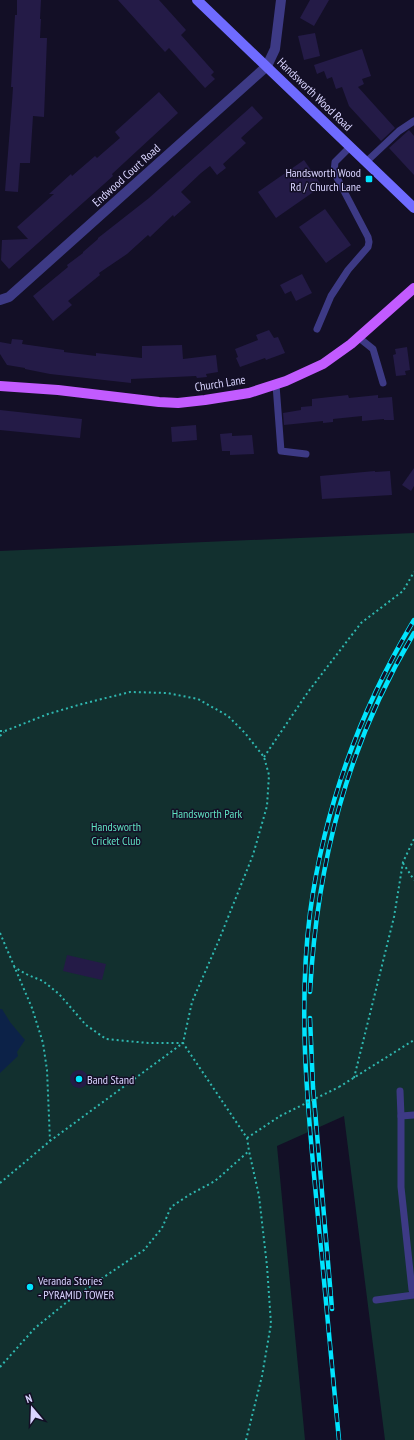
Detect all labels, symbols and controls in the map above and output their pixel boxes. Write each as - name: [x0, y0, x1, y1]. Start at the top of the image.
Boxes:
- street label: Handsworth Wood Road: [274, 54, 356, 134]
- street label: Endwood Court Road: [89, 141, 163, 209]
- place label: Handsworth Wood Rd / Church Lane: [285, 165, 361, 194]
- marker: Handsworth Wood Rd / Church Lane: [364, 174, 374, 184]
- street label: Church Lane: [194, 372, 246, 394]
- park label: Handsworth Park: [172, 806, 243, 821]
- park label: Handsworth Cricket Club: [91, 819, 141, 848]
- place label: Band Stand: [87, 1072, 134, 1087]
- marker: Band Stand: [74, 1074, 84, 1084]
- place label: Veranda Stories - PYRAMID TOWER: [37, 1273, 115, 1302]
- marker: Veranda Stories - PYRAMID TOWER: [25, 1282, 35, 1292]
- north arrow: [12, 1388, 52, 1428]
- text: N: [24, 1391, 34, 1406]

